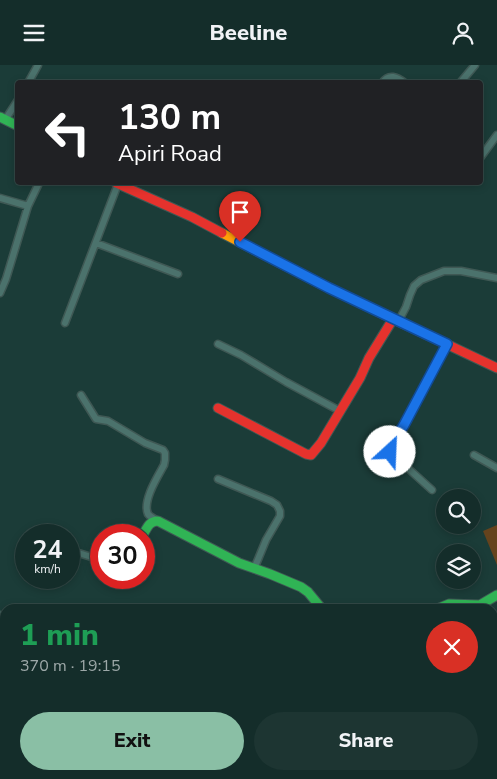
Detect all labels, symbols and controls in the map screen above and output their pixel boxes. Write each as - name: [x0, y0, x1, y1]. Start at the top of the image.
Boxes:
- text: Beeline: [210, 18, 287, 48]
- icon: menu: [20, 19, 48, 47]
- icon: person: [449, 19, 477, 47]
- text: 130 m: [118, 94, 221, 141]
- icon: left: [35, 100, 100, 165]
- text: Apiri Road: [118, 139, 222, 169]
- pin: [219, 191, 261, 242]
- icon: arrive: [226, 198, 254, 226]
- position arrow: [363, 425, 415, 477]
- map controls: [436, 489, 481, 589]
- button: search: [436, 489, 481, 534]
- speed limit sign: 30: [90, 524, 155, 589]
- text: 24: [32, 533, 63, 567]
- button: layers: [436, 544, 481, 589]
- text: km/h: [34, 561, 61, 577]
- text: 1 min: [20, 615, 99, 656]
- button: close: [426, 621, 478, 673]
- text: 370 m · 19:15: [20, 655, 121, 677]
- button: Exit: [20, 712, 244, 770]
- button: Share: [254, 712, 478, 770]

